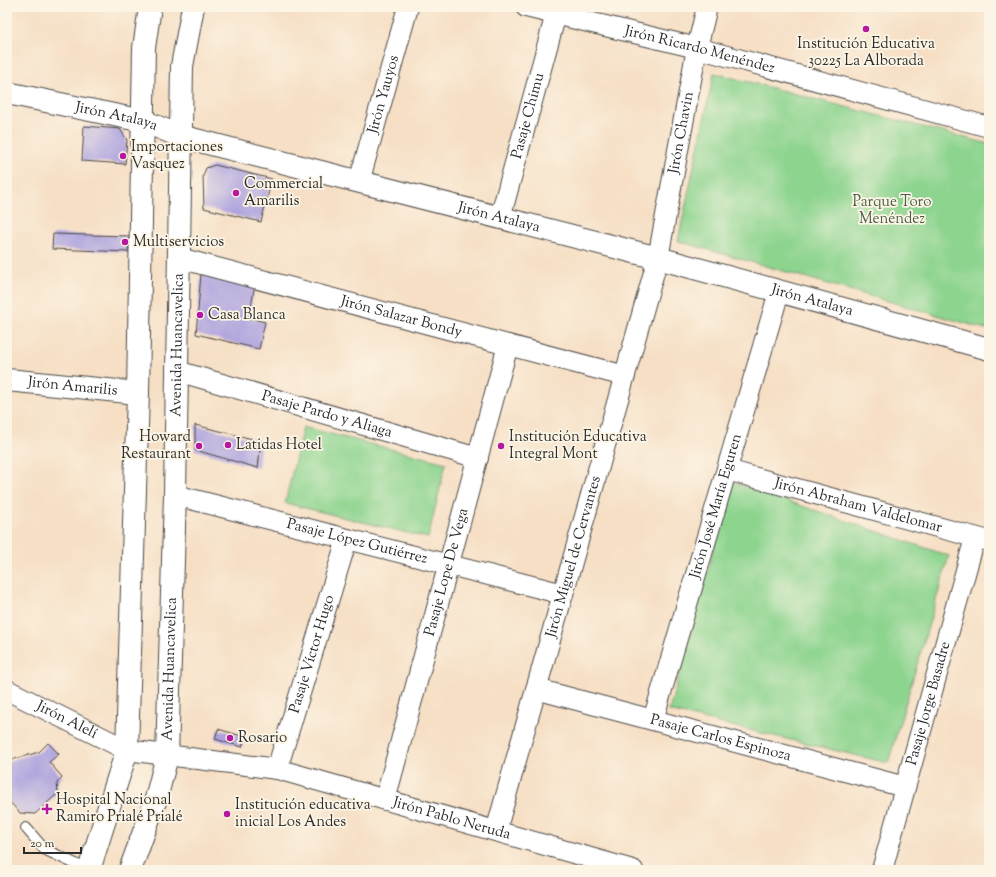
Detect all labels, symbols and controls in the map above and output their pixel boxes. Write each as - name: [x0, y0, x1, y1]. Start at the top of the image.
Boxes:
- street label: Jirón Ricardo Menéndez: [622, 20, 778, 79]
- marker: Institución Educativa 30225 La Alborada: [861, 24, 871, 34]
- place label: Institución Educativa 30225 La Alborada: [797, 34, 935, 72]
- street label: Jirón Yauyos: [362, 53, 405, 137]
- street label: Pasaje Chimu: [506, 70, 550, 161]
- street label: Jirón Chavin: [663, 90, 699, 176]
- street label: Jirón Atalaya: [73, 97, 161, 136]
- place label: Importaciones Vasquez: [131, 137, 223, 175]
- marker: Importaciones Vasquez: [118, 151, 128, 161]
- place label: Commercial Amarilis: [244, 174, 323, 212]
- marker: Commercial Amarilis: [231, 188, 241, 198]
- park label: Parque Toro Menéndez: [853, 192, 931, 230]
- street label: Jirón Atalaya: [455, 197, 542, 238]
- place label: Multiservicios: [133, 232, 224, 253]
- marker: Multiservicios: [120, 237, 130, 247]
- street label: Avenida Huancavelica: [166, 273, 189, 417]
- street label: Jirón Atalaya: [768, 279, 855, 322]
- street label: Jirón Salazar Bondy: [337, 290, 465, 343]
- place label: Casa Blanca: [208, 305, 286, 326]
- marker: Casa Blanca: [195, 310, 205, 320]
- street label: Jirón Amarilis: [26, 372, 119, 401]
- street label: Pasaje Pardo y Aliaga: [259, 385, 395, 443]
- place label: Howard Restaurant: [121, 427, 192, 465]
- place label: Institución Educativa Integral Mont: [509, 427, 647, 465]
- street label: Jirón José María Eguren: [684, 431, 747, 582]
- place label: Latidas Hotel: [236, 435, 322, 456]
- marker: Latidas Hotel: [223, 440, 233, 450]
- marker: Howard Restaurant: [194, 441, 204, 451]
- marker: Institución Educativa Integral Mont: [496, 441, 506, 451]
- street label: Jirón Miguel de Cervantes: [540, 473, 606, 641]
- street label: Jirón Abraham Valdelomar: [771, 473, 945, 538]
- street label: Pasaje Lope De Vega: [419, 506, 474, 639]
- street label: Pasaje López Gutiérrez: [284, 513, 430, 570]
- street label: Pasaje Víctor Hugo: [284, 593, 340, 716]
- street label: Avenida Huancavelica: [157, 597, 182, 741]
- street label: Pasaje Jorge Basadre: [901, 639, 956, 768]
- street label: Jirón Alelí: [32, 695, 101, 744]
- street label: Pasaje Carlos Espinoza: [648, 709, 793, 767]
- place label: Rosario: [238, 728, 287, 749]
- marker: Rosario: [225, 733, 235, 743]
- place label: Hospital Nacional Ramiro Prialé Prialé: [56, 790, 183, 828]
- street label: Jirón Pablo Neruda: [389, 792, 513, 845]
- place label: Institución educativa inicial Los Andes: [235, 795, 371, 833]
- marker: Hospital Nacional Ramiro Prialé Prialé: [41, 803, 53, 815]
- marker: Institución educativa inicial Los Andes: [222, 809, 232, 819]
- scale bar: [24, 829, 81, 855]
- text: 20 m: [30, 835, 55, 853]

